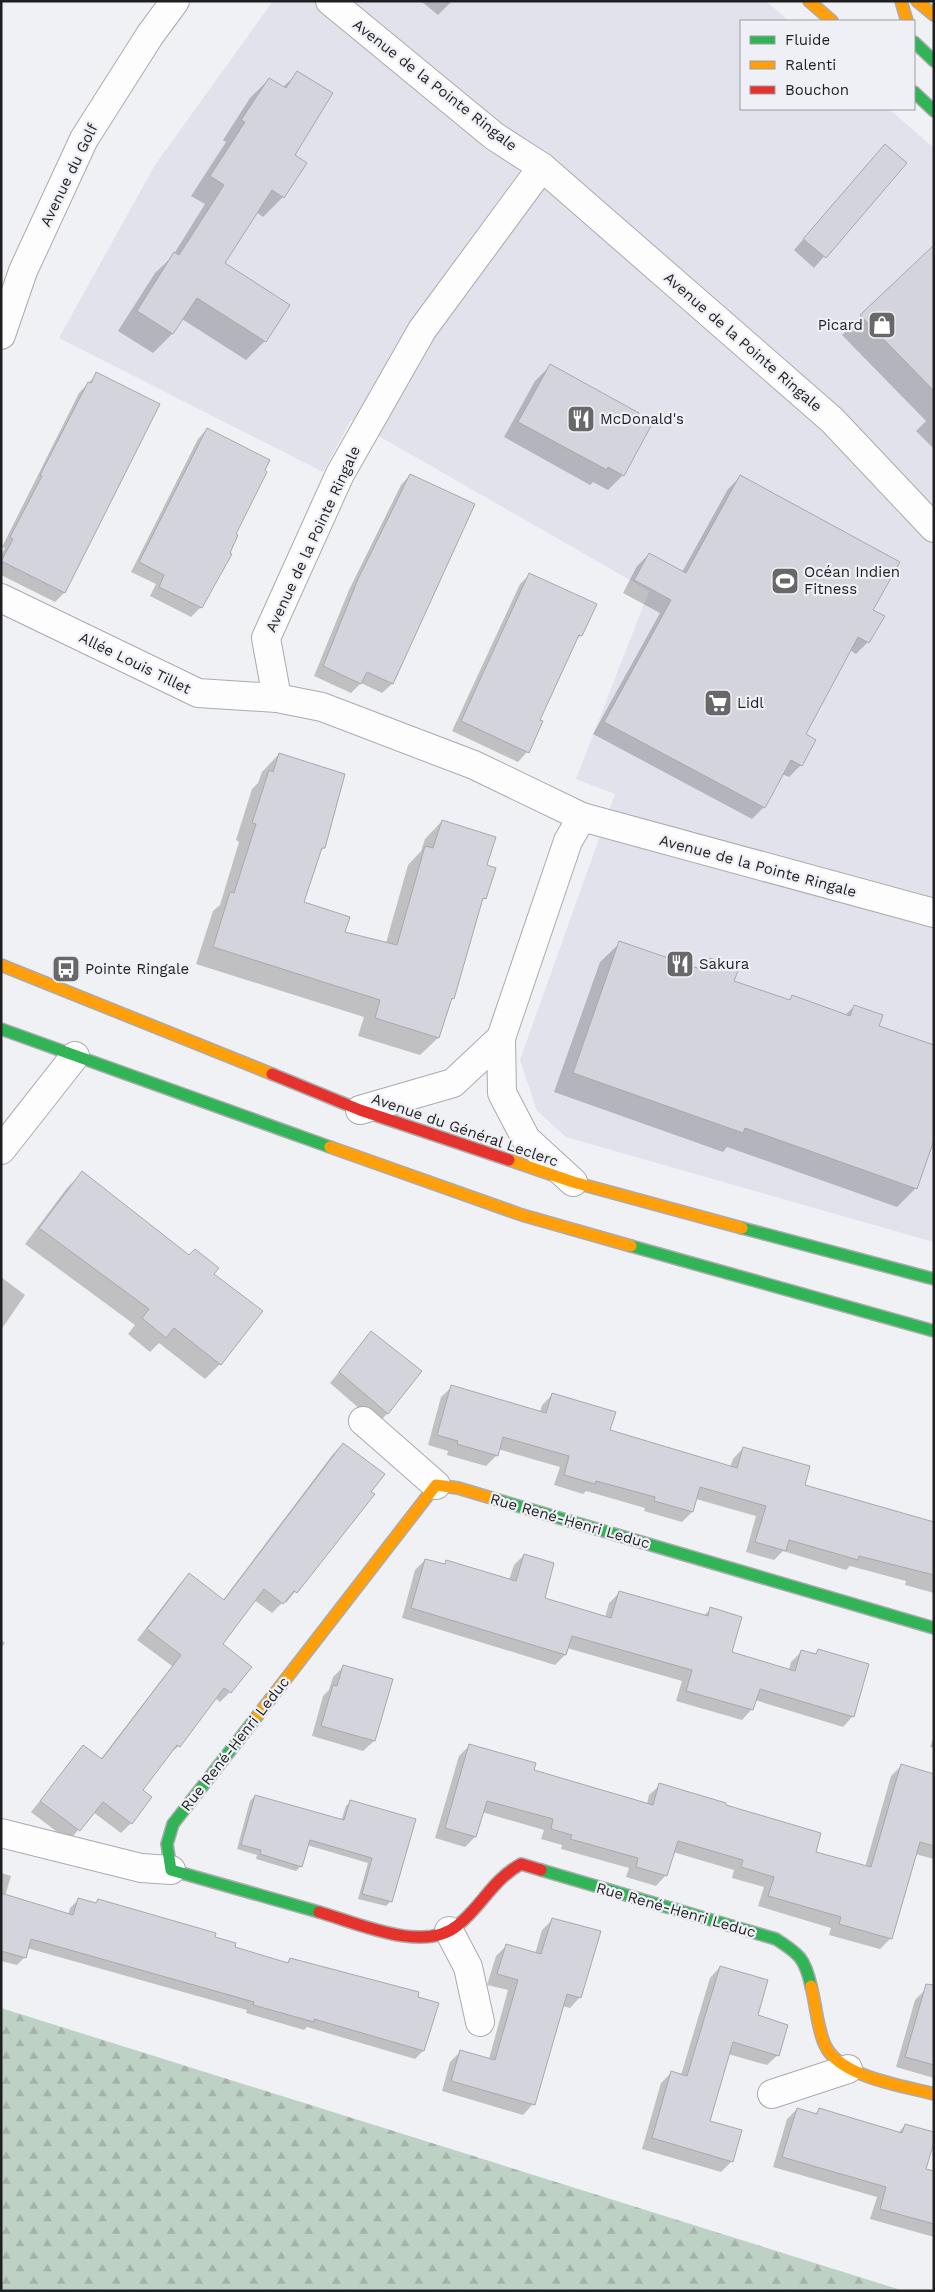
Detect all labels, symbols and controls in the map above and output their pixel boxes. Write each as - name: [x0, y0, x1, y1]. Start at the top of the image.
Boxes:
- street label: Avenue de la Pointe Ringale: [349, 15, 521, 155]
- legend: [740, 20, 915, 110]
- text: Fluide: [785, 31, 830, 49]
- text: Ralenti: [785, 56, 836, 74]
- text: Bouchon: [785, 81, 849, 99]
- street label: Avenue du Golf: [36, 120, 102, 229]
- street label: Avenue de la Pointe Ringale: [660, 269, 826, 415]
- shop icon: Picard: [867, 310, 897, 340]
- place label: Picard: [818, 316, 863, 334]
- restaurant icon: McDonald's: [566, 404, 596, 434]
- place label: McDonald's: [600, 410, 684, 428]
- street label: Avenue de la Pointe Ringale: [262, 443, 364, 635]
- place label: Océan Indien Fitness: [804, 563, 900, 598]
- sports icon: Océan Indien Fitness: [770, 566, 800, 596]
- street label: Allée Louis Tillet: [76, 628, 194, 698]
- supermarket icon: Lidl: [703, 688, 733, 718]
- place label: Lidl: [737, 694, 764, 712]
- street label: Avenue de la Pointe Ringale: [657, 831, 859, 901]
- restaurant icon: Sakura: [665, 949, 695, 979]
- bus stop icon: Pointe Ringale: [51, 954, 81, 984]
- place label: Sakura: [699, 955, 750, 973]
- place label: Pointe Ringale: [85, 960, 189, 978]
- street label: Avenue du Général Leclerc: [369, 1090, 561, 1170]
- street label: Rue René-Henri Leduc: [488, 1490, 652, 1552]
- street label: Rue René-Henri Leduc: [177, 1673, 293, 1815]
- street label: Rue René-Henri Leduc: [594, 1879, 758, 1941]

